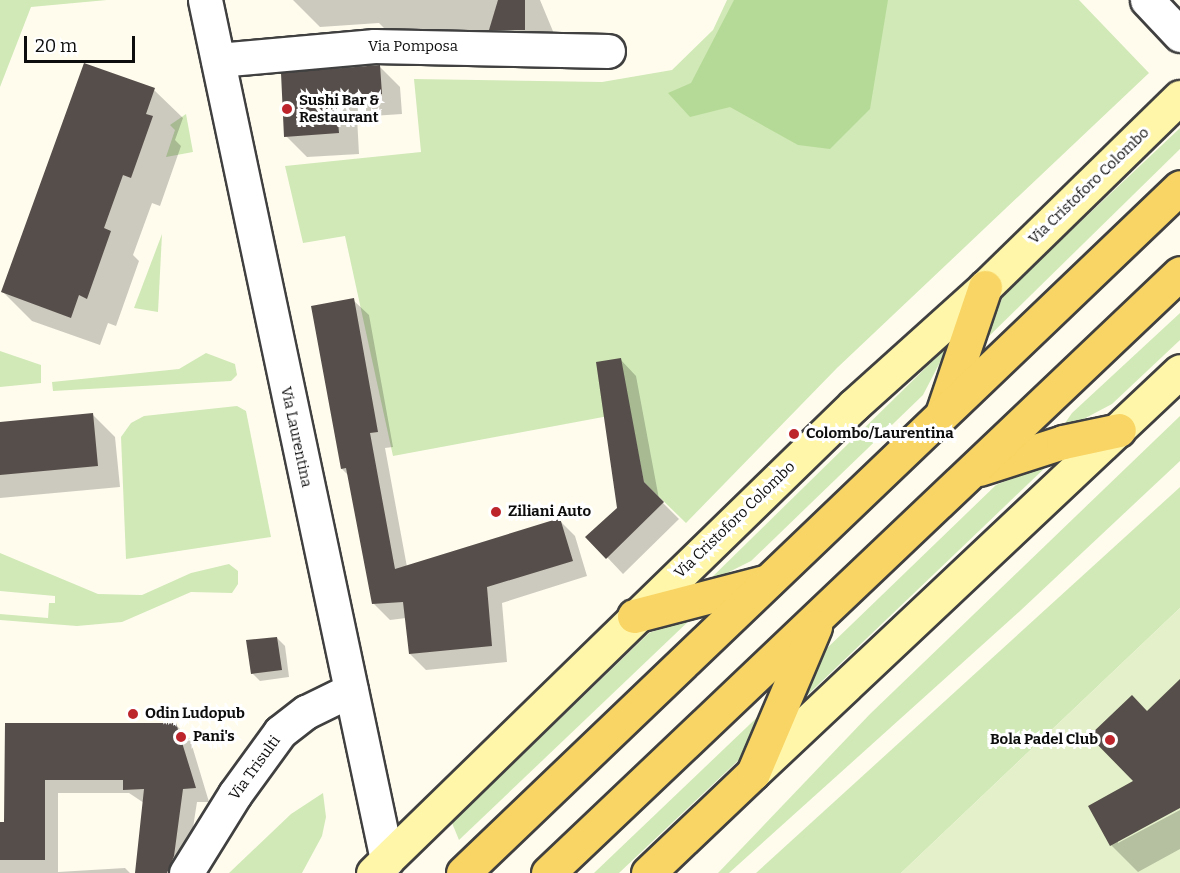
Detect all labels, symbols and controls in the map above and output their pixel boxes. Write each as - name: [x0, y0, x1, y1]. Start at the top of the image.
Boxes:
- scale bar: [27, 24, 138, 62]
- text: 20 m: [35, 35, 77, 57]
- street label: Via Pomposa: [368, 38, 458, 56]
- place label: Sushi Bar & Restaurant: [299, 91, 379, 126]
- marker: Sushi Bar & Restaurant: [280, 102, 294, 116]
- street label: Via Cristoforo Colombo: [1025, 124, 1153, 248]
- street label: Via Laurentina: [277, 385, 315, 489]
- place label: Colombo/Laurentina: [806, 425, 954, 443]
- marker: Colombo/Laurentina: [787, 427, 801, 441]
- street label: Via Cristoforo Colombo: [671, 458, 799, 582]
- place label: Ziliani Auto: [508, 503, 591, 521]
- marker: Ziliani Auto: [489, 505, 503, 519]
- place label: Odin Ludopub: [145, 705, 245, 723]
- marker: Odin Ludopub: [126, 707, 140, 721]
- place label: Pani's: [193, 728, 235, 746]
- marker: Pani's: [174, 730, 188, 744]
- place label: Bola Padel Club: [990, 731, 1098, 749]
- street label: Via Trisulti: [226, 732, 284, 804]
- marker: Bola Padel Club: [1103, 733, 1117, 747]

